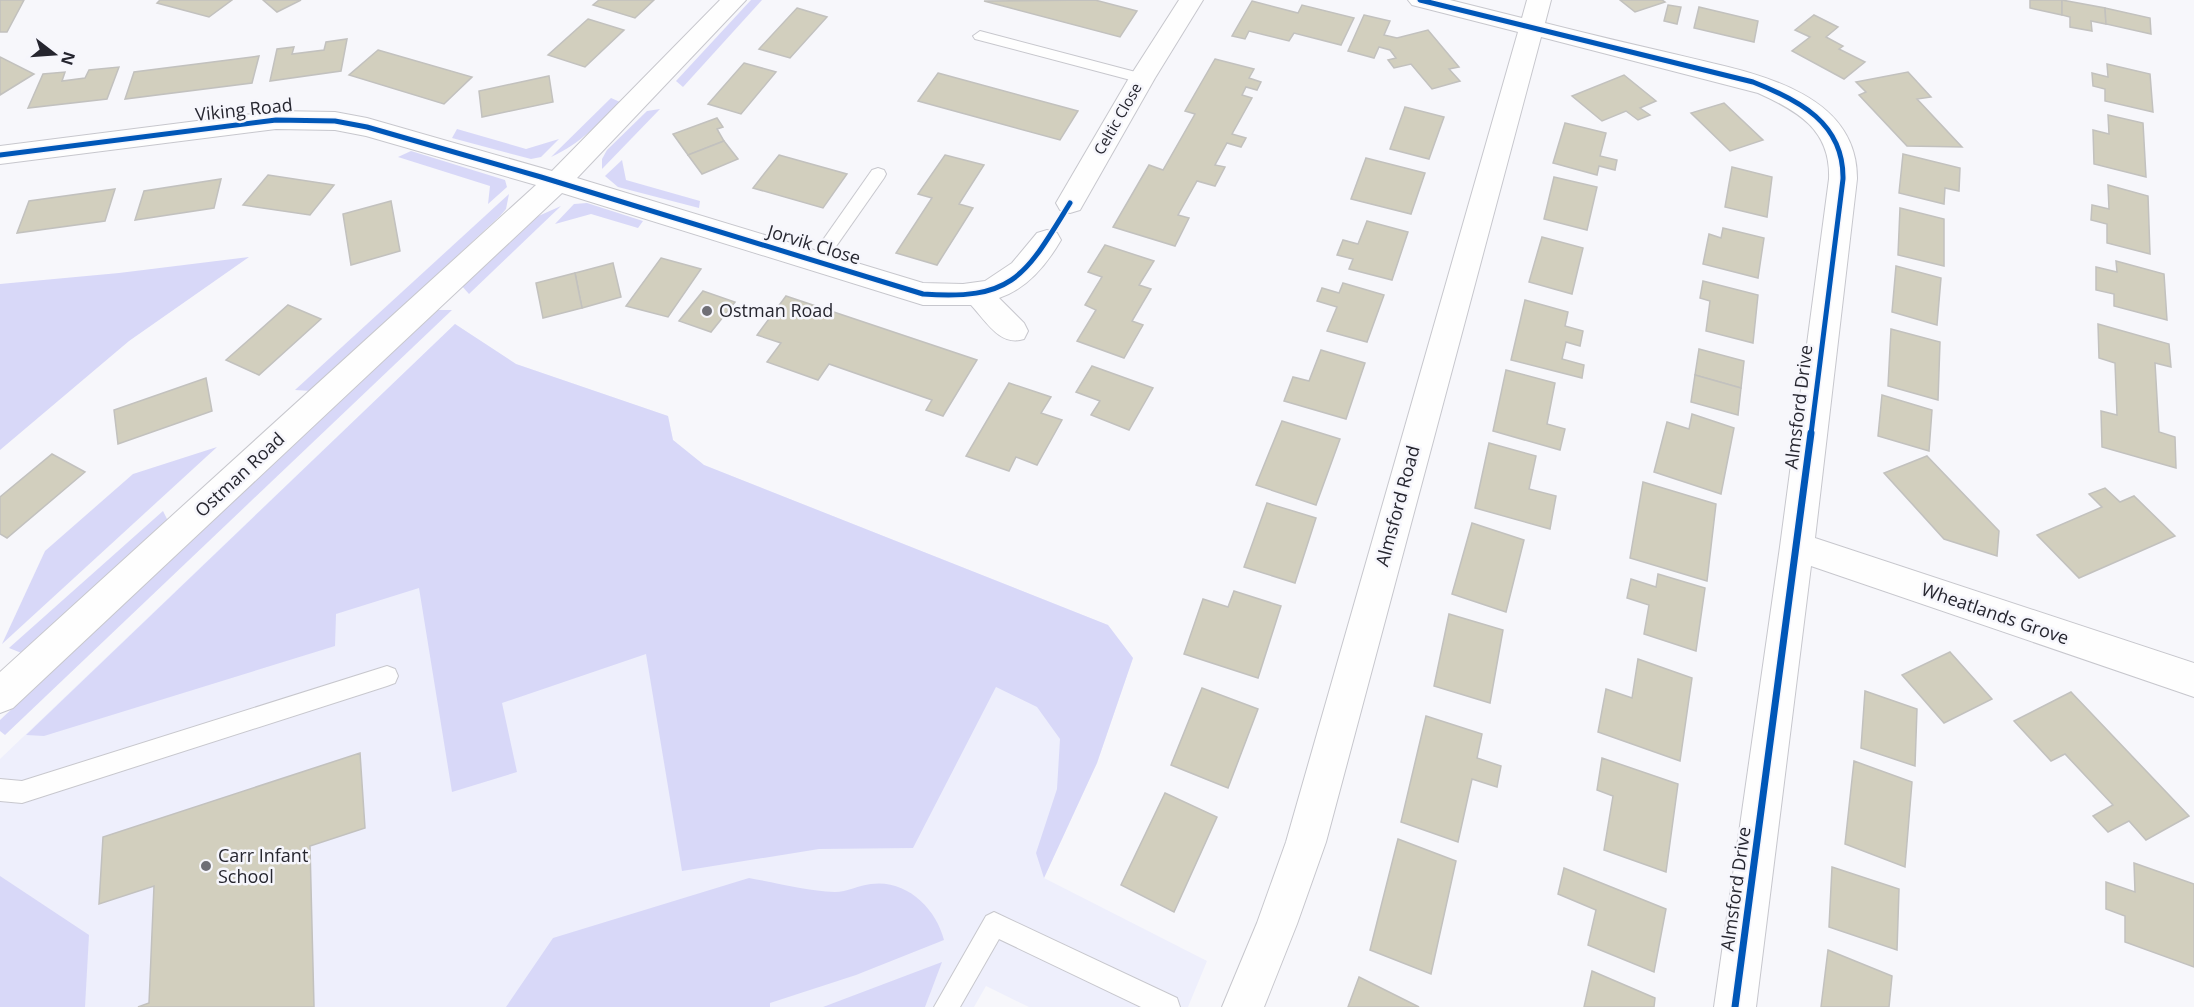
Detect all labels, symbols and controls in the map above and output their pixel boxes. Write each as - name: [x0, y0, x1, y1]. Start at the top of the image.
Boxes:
- north arrow: [24, 24, 84, 84]
- text: N: [56, 49, 81, 68]
- street label: Celtic Close: [1089, 79, 1146, 158]
- street label: Viking Road: [194, 92, 294, 126]
- street label: Jorvik Close: [763, 218, 864, 270]
- place label: Ostman Road: [719, 298, 833, 322]
- marker: Ostman Road: [700, 304, 714, 318]
- street label: Almsford Drive: [1778, 343, 1818, 470]
- street label: Ostman Road: [189, 427, 289, 522]
- street label: Almsford Road: [1369, 443, 1425, 569]
- street label: Wheatlands Grove: [1918, 577, 2072, 650]
- street label: Almsford Drive: [1714, 825, 1756, 953]
- place label: Carr Infant School: [218, 843, 308, 888]
- marker: Carr Infant School: [199, 859, 213, 873]

